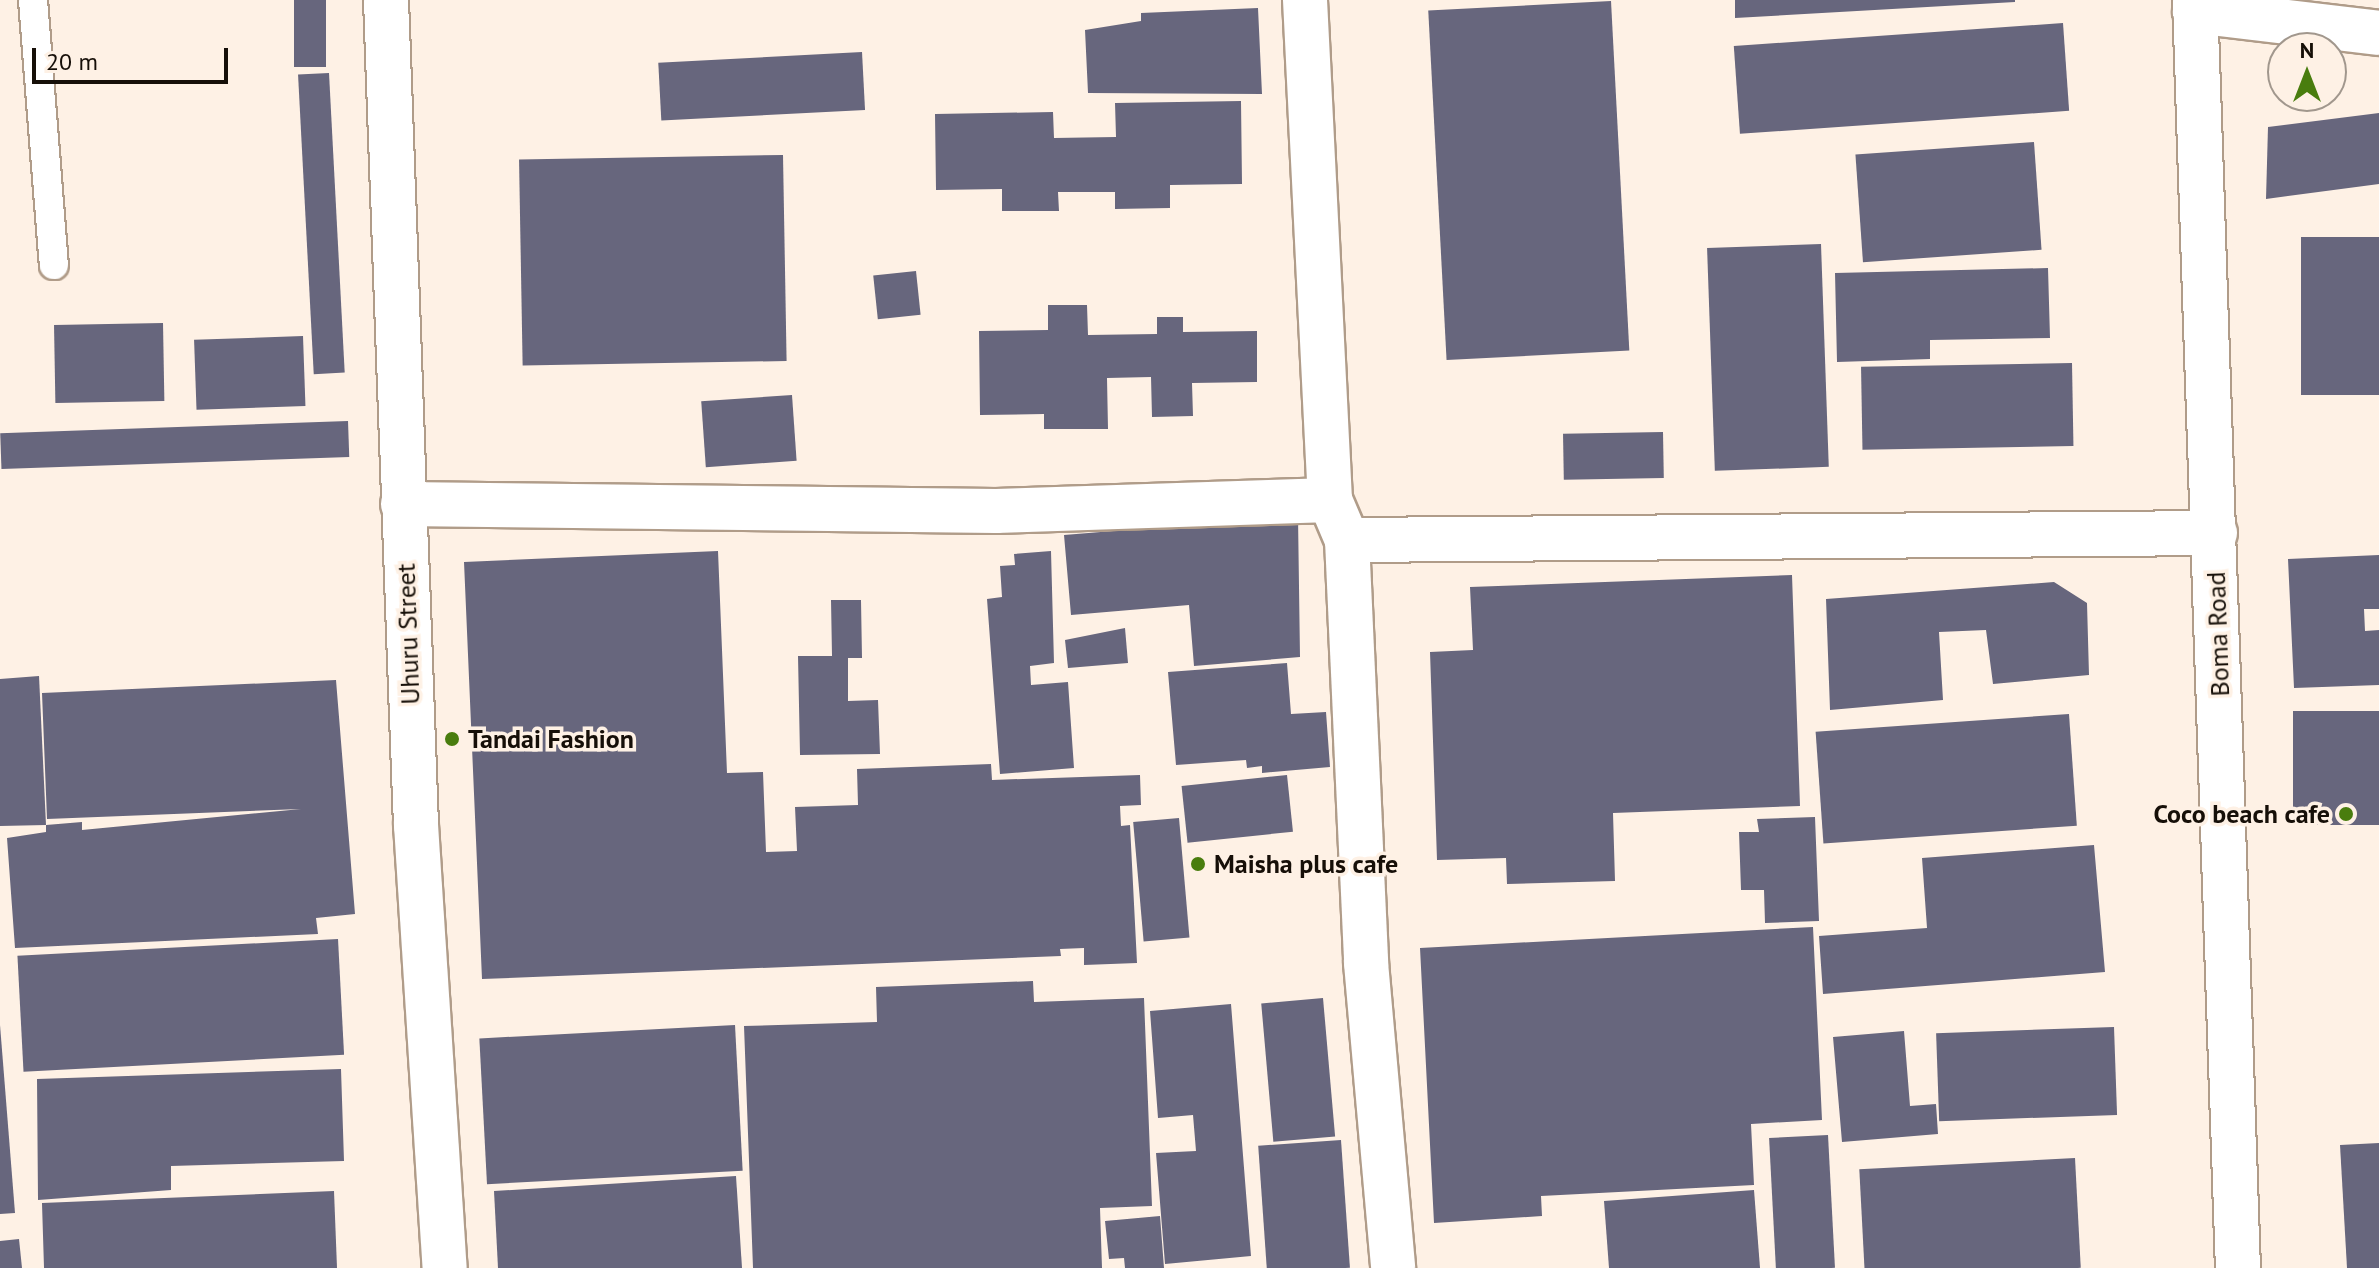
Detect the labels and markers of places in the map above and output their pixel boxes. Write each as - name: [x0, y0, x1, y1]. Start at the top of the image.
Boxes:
- place label: Tandai Fashion: [468, 723, 634, 755]
- marker: Tandai Fashion: [443, 730, 461, 748]
- place label: Coco beach cafe: [2153, 798, 2330, 830]
- marker: Coco beach cafe: [2337, 805, 2355, 823]
- place label: Maisha plus cafe: [1214, 848, 1398, 880]
- marker: Maisha plus cafe: [1189, 855, 1207, 873]

